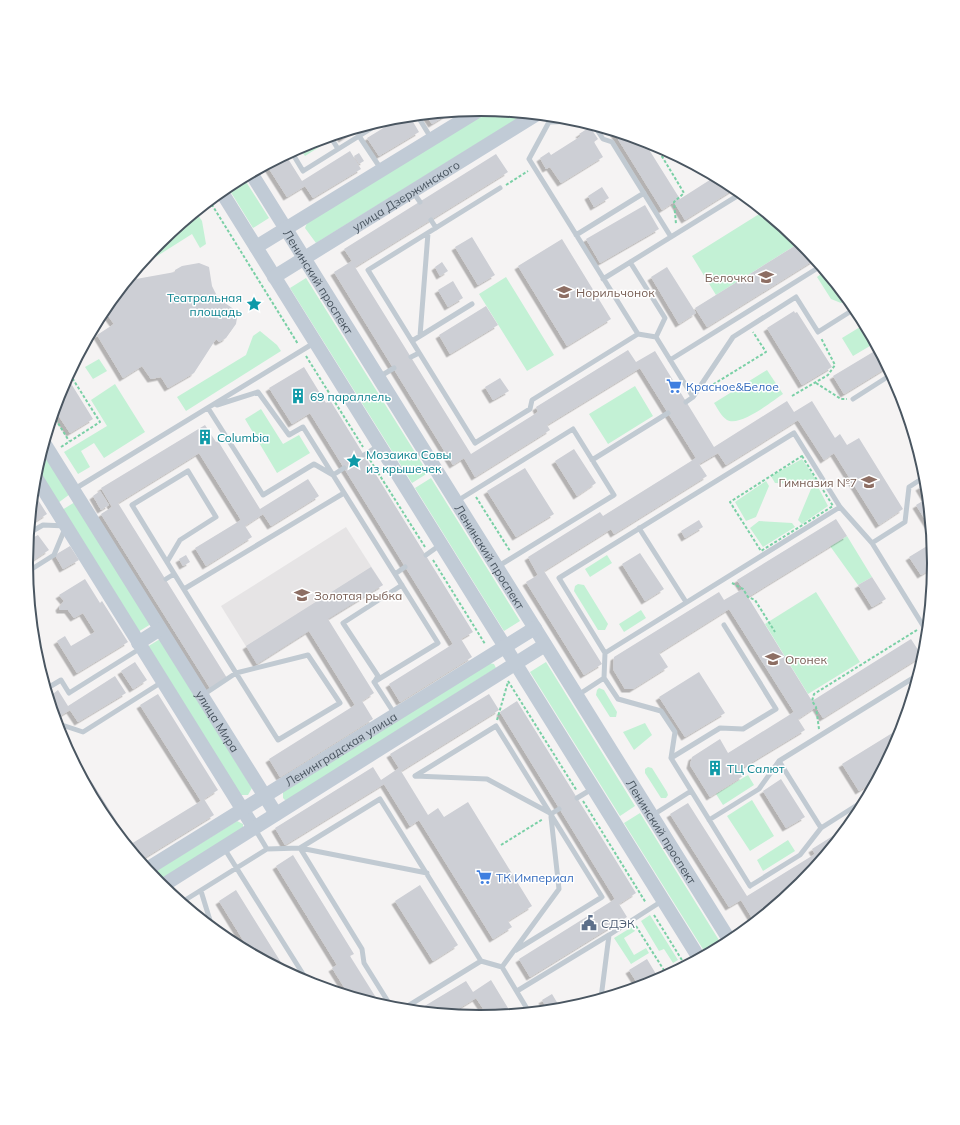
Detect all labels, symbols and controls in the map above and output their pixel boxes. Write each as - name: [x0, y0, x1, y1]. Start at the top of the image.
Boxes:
- street label: улица Дзержинского: [349, 156, 462, 234]
- street label: Ленинский проспект: [280, 227, 357, 337]
- school or university icon: Белочка: [757, 268, 775, 286]
- place label: Белочка: [705, 270, 754, 285]
- school or university icon: Норильчонок: [555, 283, 573, 301]
- place label: Норильчонок: [576, 285, 655, 300]
- place label: Театральная площадь: [167, 290, 242, 319]
- place icon: Театральная площадь: [245, 295, 263, 313]
- supermarket icon: Красное&Белое: [665, 377, 683, 395]
- place label: Красное&Белое: [686, 379, 779, 394]
- building icon: 69 параллель: [289, 387, 307, 405]
- place label: 69 параллель: [310, 389, 391, 404]
- building icon: Columbia: [196, 428, 214, 446]
- place label: Columbia: [217, 430, 269, 445]
- place label: Мозаика Совы из крышечек: [366, 447, 451, 476]
- place icon: Мозаика Совы из крышечек: [345, 452, 363, 470]
- school or university icon: Гимназия №7: [860, 473, 878, 491]
- place label: Гимназия №7: [778, 475, 857, 490]
- street label: Ленинский проспект: [452, 501, 529, 612]
- school or university icon: Золотая рыбка: [293, 586, 311, 604]
- place label: Золотая рыбка: [314, 588, 402, 603]
- school or university icon: Огонек: [764, 650, 782, 668]
- place label: Огонек: [785, 652, 827, 667]
- street label: улица Мира: [193, 687, 243, 755]
- street label: Ленинградская улица: [282, 708, 400, 789]
- building icon: ТЦ Салют: [706, 759, 724, 777]
- place label: ТЦ Салют: [727, 761, 785, 776]
- street label: Ленинский проспект: [623, 776, 700, 887]
- supermarket icon: ТК Империал: [475, 868, 493, 886]
- place label: ТК Империал: [496, 870, 574, 885]
- public building icon: СДЭК: [580, 914, 598, 932]
- place label: СДЭК: [601, 916, 635, 931]

